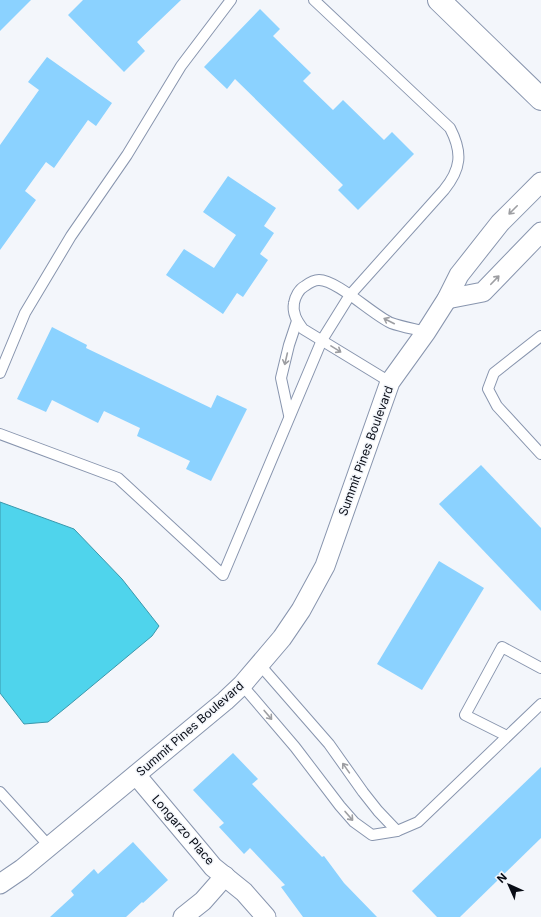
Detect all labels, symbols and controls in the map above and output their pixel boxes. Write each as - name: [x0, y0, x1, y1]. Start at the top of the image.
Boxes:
- one-way arrow: [508, 205, 518, 215]
- one-way arrow: [490, 275, 499, 285]
- one-way arrow: [384, 317, 396, 324]
- one-way arrow: [331, 345, 342, 353]
- one-way arrow: [281, 352, 289, 365]
- street label: Summit Pines Boulevard: [335, 384, 396, 518]
- street label: Summit Pines Boulevard: [133, 678, 246, 779]
- one-way arrow: [263, 709, 272, 720]
- one-way arrow: [342, 762, 350, 773]
- street label: Longarzo Place: [149, 792, 218, 868]
- one-way arrow: [345, 811, 354, 821]
- north arrow: [489, 865, 529, 905]
- text: N: [494, 870, 510, 886]

